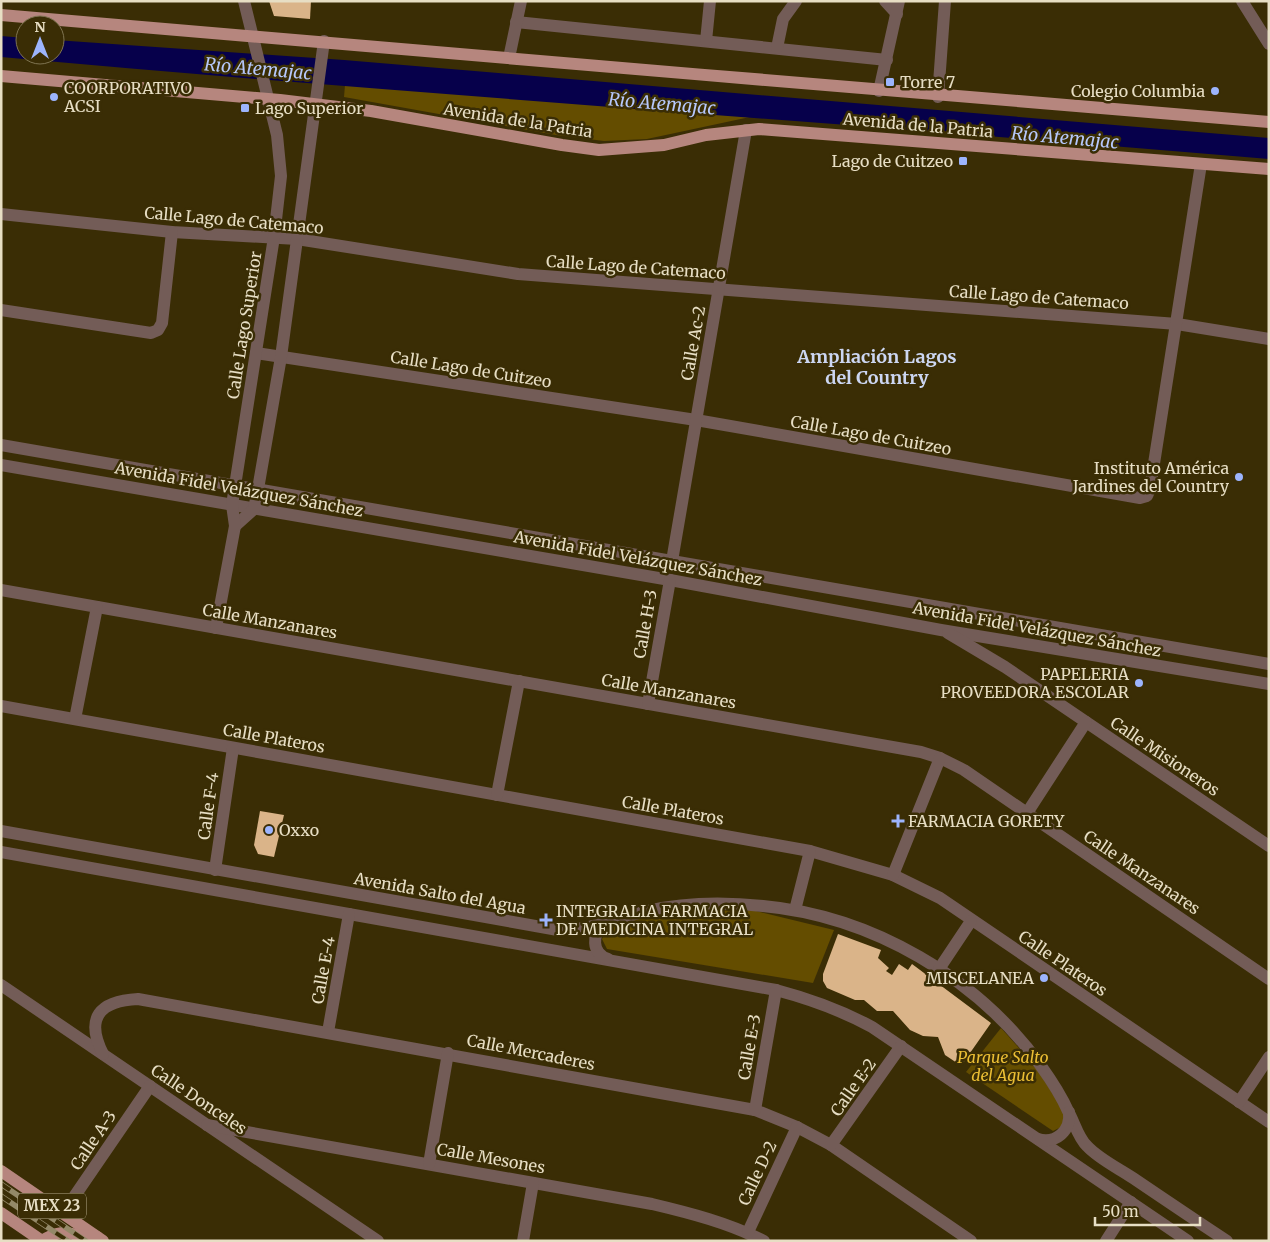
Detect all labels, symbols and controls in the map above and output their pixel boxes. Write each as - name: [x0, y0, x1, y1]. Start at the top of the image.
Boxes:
- north arrow: [15, 15, 65, 65]
- text: N: [34, 18, 46, 36]
- water label: Río Atemajac: [203, 52, 313, 85]
- place label: Torre 7: [900, 72, 955, 92]
- marker: Torre 7: [884, 76, 896, 88]
- place label: COORPORATIVO ACSI: [63, 78, 192, 116]
- place label: Colegio Columbia: [1071, 81, 1205, 101]
- marker: Colegio Columbia: [1209, 85, 1221, 97]
- water label: Río Atemajac: [607, 87, 717, 120]
- marker: COORPORATIVO ACSI: [48, 91, 60, 103]
- place label: Lago Superior: [255, 98, 363, 118]
- street label: Avenida de la Patria: [441, 98, 594, 142]
- marker: Lago Superior: [239, 102, 251, 114]
- street label: Avenida de la Patria: [841, 108, 994, 142]
- water label: Río Atemajac: [1010, 121, 1120, 154]
- place label: Lago de Cuitzeo: [831, 151, 953, 171]
- marker: Lago de Cuitzeo: [957, 155, 969, 167]
- street label: Calle Lago de Catemaco: [144, 202, 324, 238]
- street label: Calle Lago Superior: [222, 250, 266, 400]
- street label: Calle Lago de Catemaco: [546, 251, 726, 283]
- street label: Calle Lago de Catemaco: [949, 281, 1129, 313]
- street label: Calle Ac-2: [677, 304, 709, 382]
- district label: Ampliación Lagos del Country: [796, 345, 957, 389]
- street label: Calle Lago de Cuitzeo: [389, 346, 553, 392]
- street label: Calle Lago de Cuitzeo: [789, 411, 953, 459]
- street label: Avenida Fidel Velázquez Sánchez: [112, 457, 365, 521]
- place label: Instituto América Jardines del Country: [1072, 458, 1230, 496]
- marker: Instituto América Jardines del Country: [1233, 471, 1245, 483]
- street label: Avenida Fidel Velázquez Sánchez: [511, 526, 764, 590]
- street label: Calle H-3: [629, 588, 661, 660]
- street label: Avenida Fidel Velázquez Sánchez: [910, 597, 1163, 661]
- street label: Calle Manzanares: [201, 599, 339, 643]
- place label: PAPELERIA PROVEEDORA ESCOLAR: [941, 664, 1130, 702]
- street label: Calle Manzanares: [600, 669, 738, 713]
- marker: PAPELERIA PROVEEDORA ESCOLAR: [1133, 677, 1145, 689]
- street label: Calle Misioneros: [1107, 712, 1223, 800]
- street label: Calle Plateros: [222, 719, 327, 757]
- street label: Calle F-4: [193, 771, 223, 841]
- street label: Calle Plateros: [621, 791, 726, 829]
- place label: FARMACIA GORETY: [908, 811, 1065, 831]
- marker: FARMACIA GORETY: [892, 815, 904, 827]
- place label: Oxxo: [279, 820, 319, 840]
- marker: Oxxo: [263, 824, 275, 836]
- street label: Calle Manzanares: [1080, 826, 1204, 918]
- street label: Avenida Salto del Agua: [352, 868, 528, 918]
- place label: INTEGRALIA FARMACIA DE MEDICINA INTEGRAL: [556, 901, 753, 939]
- marker: INTEGRALIA FARMACIA DE MEDICINA INTEGRAL: [540, 914, 552, 926]
- street label: Calle Plateros: [1015, 926, 1111, 1000]
- street label: Calle E-4: [307, 935, 339, 1005]
- place label: MISCELANEA: [926, 968, 1035, 988]
- marker: MISCELANEA: [1038, 972, 1050, 984]
- street label: Calle E-3: [733, 1013, 765, 1081]
- street label: Calle Mercaderes: [465, 1030, 597, 1074]
- park label: Parque Salto del Agua: [957, 1047, 1049, 1085]
- street label: Calle E-2: [826, 1054, 880, 1120]
- street label: Calle Donceles: [147, 1060, 251, 1138]
- street label: Calle A-3: [66, 1106, 120, 1174]
- street label: Calle D-2: [733, 1138, 781, 1208]
- street label: Calle Mesones: [435, 1139, 547, 1177]
- road number: MEX 23: [18, 1194, 86, 1218]
- scale bar: [1095, 1194, 1200, 1226]
- text: 50 m: [1102, 1202, 1139, 1221]

